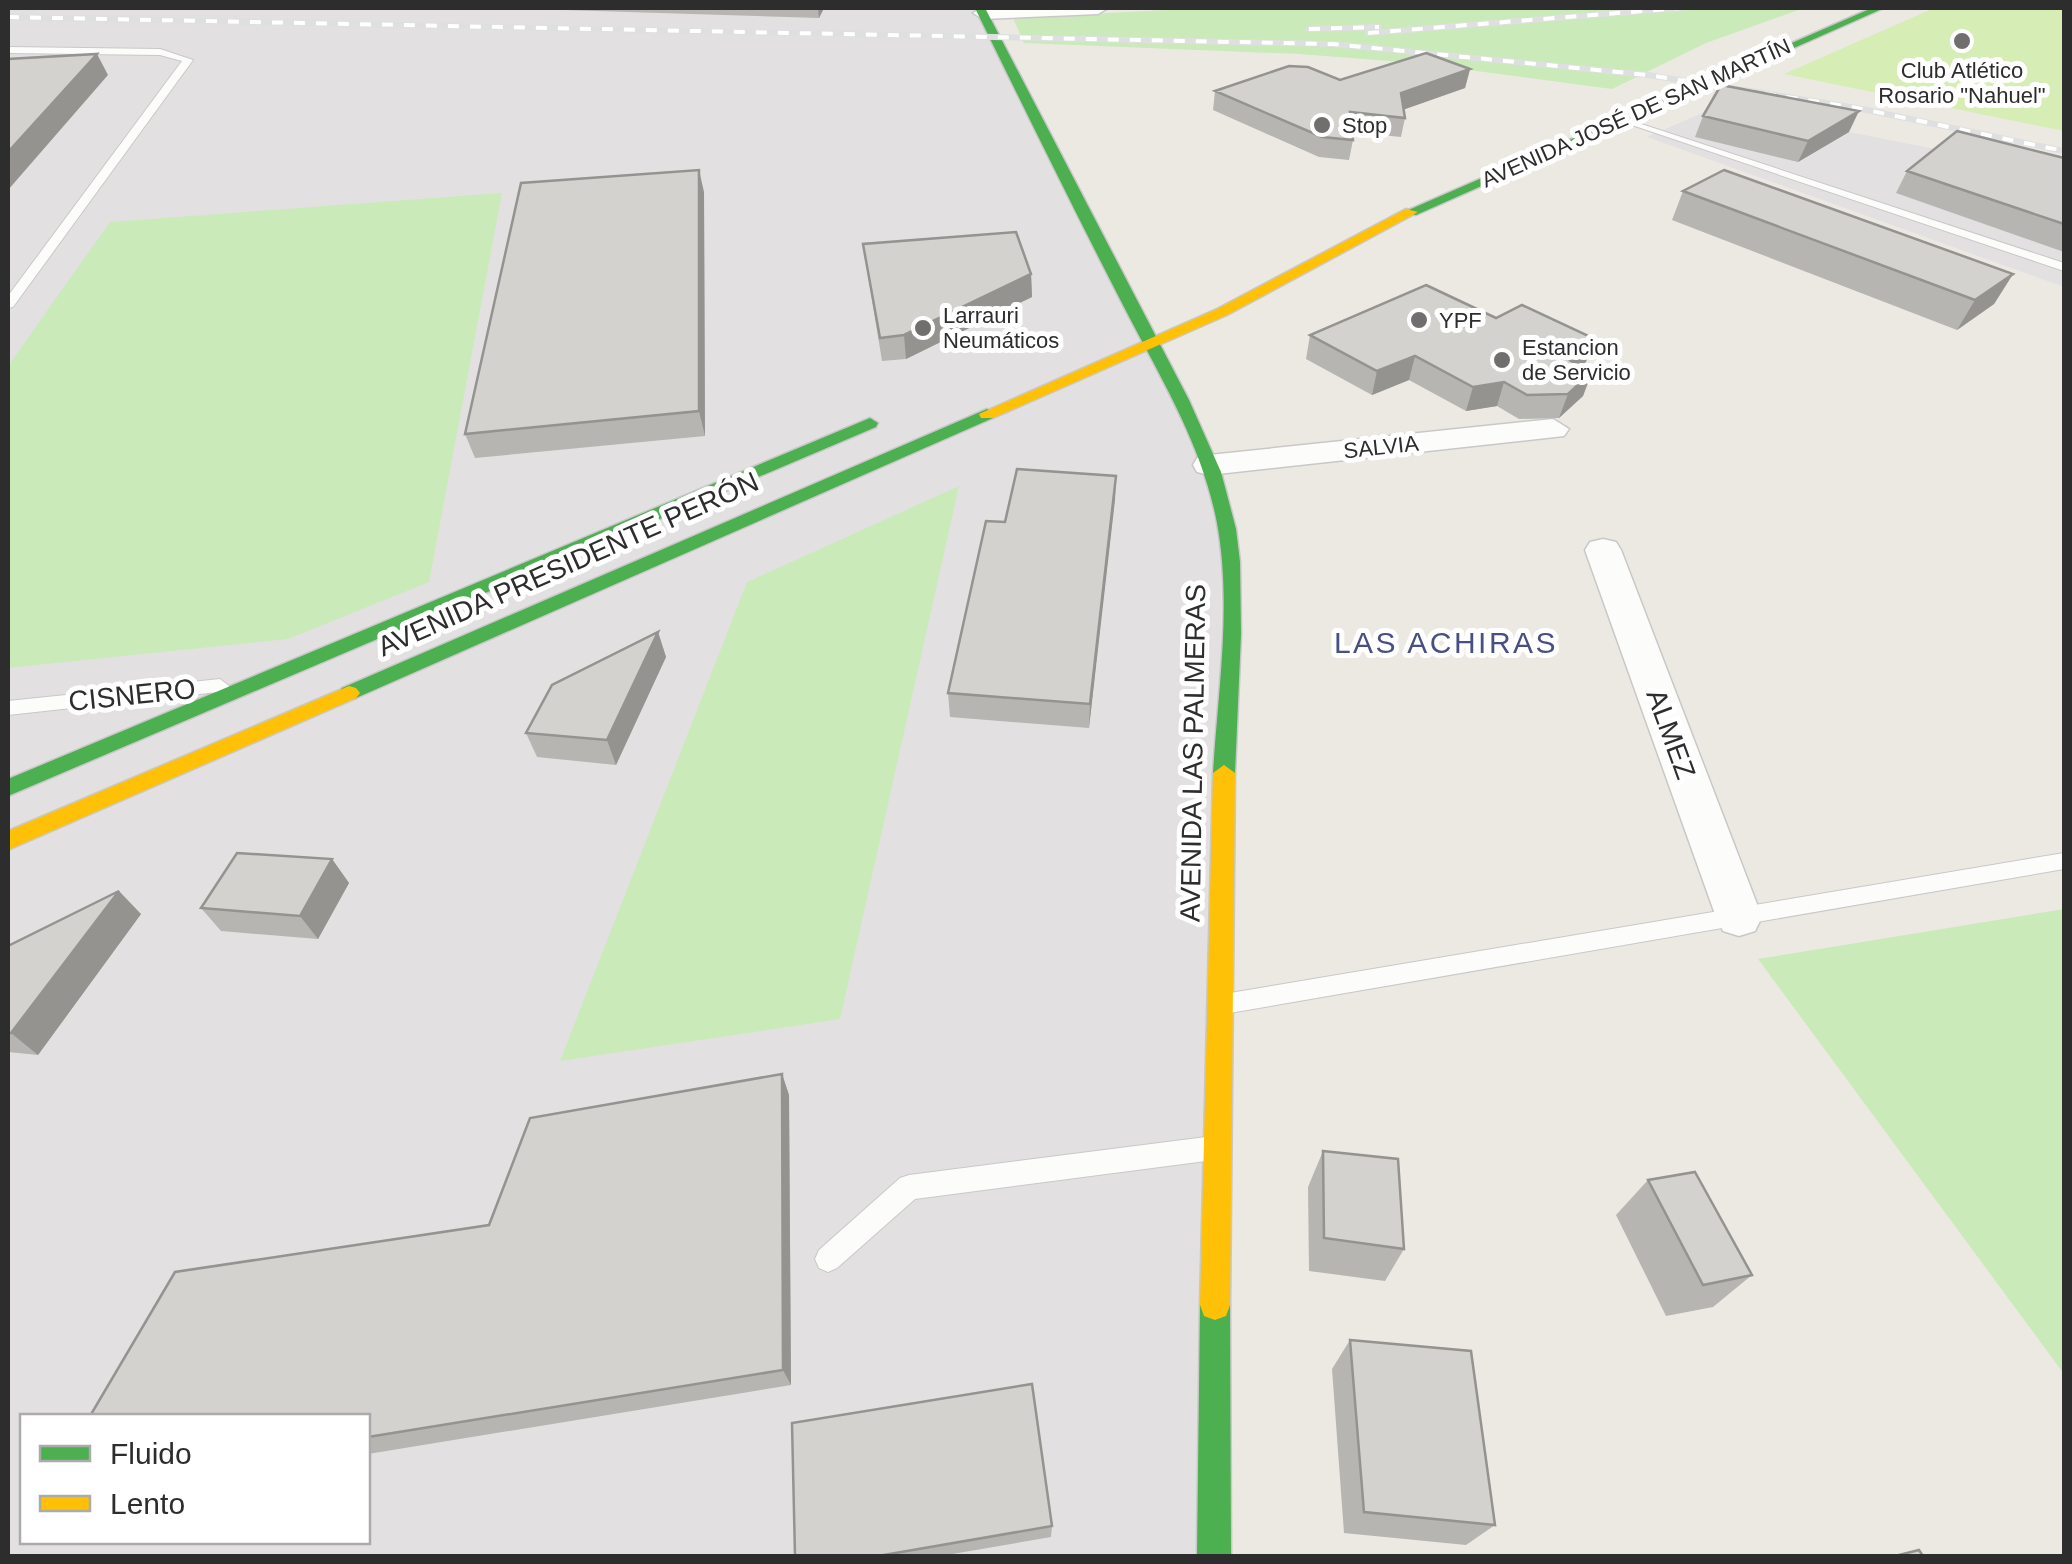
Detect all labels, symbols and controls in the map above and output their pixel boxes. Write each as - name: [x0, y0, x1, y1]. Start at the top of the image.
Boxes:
- marker: Club Atlético Rosario "Nahuel": [1951, 30, 1973, 52]
- street label: AVENIDA JOSÉ DE SAN MARTÍN: [1478, 33, 1794, 193]
- place label: Club Atlético Rosario "Nahuel": [1878, 58, 2046, 108]
- place label: Stop: [1342, 113, 1387, 138]
- marker: Stop: [1311, 114, 1333, 136]
- place label: Larrauri Neumáticos: [943, 303, 1059, 353]
- place label: YPF: [1439, 308, 1482, 333]
- marker: YPF: [1408, 309, 1430, 331]
- marker: Larrauri Neumáticos: [912, 317, 934, 339]
- place label: Estancion de Servicio: [1522, 335, 1631, 385]
- marker: Estancion de Servicio: [1491, 349, 1513, 371]
- street label: SALVIA: [1342, 431, 1420, 463]
- street label: AVENIDA PRESIDENTE PERÓN: [373, 466, 763, 662]
- street label: AVENIDA LAS PALMERAS: [1175, 584, 1211, 922]
- district label: LAS ACHIRAS: [1334, 626, 1558, 659]
- street label: CISNERO: [67, 673, 197, 717]
- street label: ALMEZ: [1640, 685, 1702, 783]
- legend: [20, 1414, 370, 1544]
- text: Fluido: [110, 1437, 192, 1470]
- text: Lento: [110, 1487, 185, 1520]

